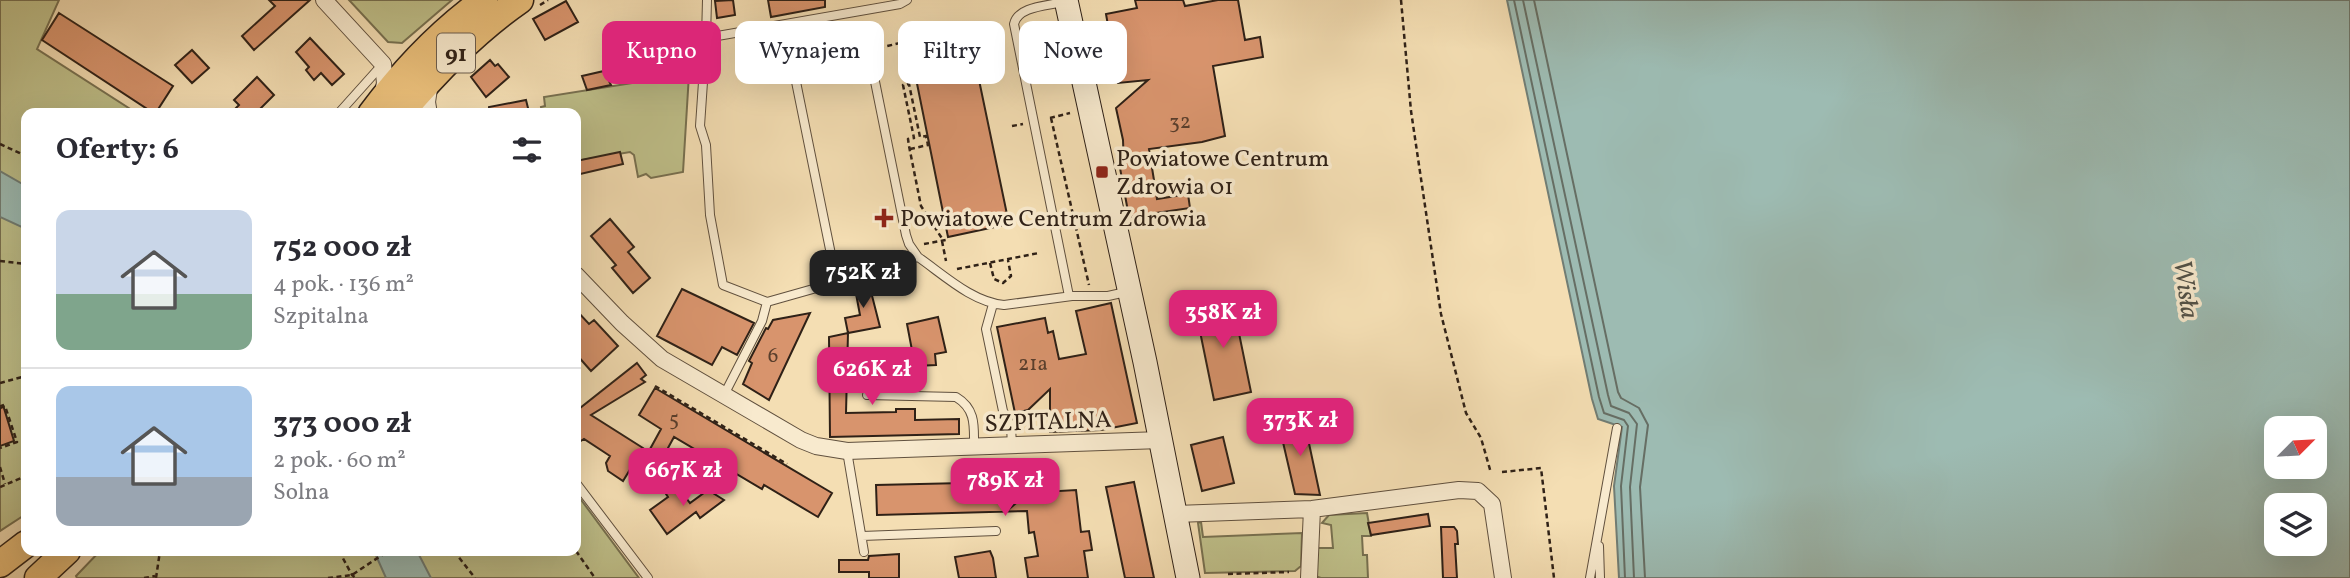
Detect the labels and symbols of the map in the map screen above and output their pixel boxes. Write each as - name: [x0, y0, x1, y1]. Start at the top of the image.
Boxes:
- road number: 91: [437, 34, 475, 72]
- house number: 32: [1169, 108, 1191, 137]
- place label: Powiatowe Centrum Zdrowia 01: [1116, 143, 1329, 205]
- marker: Powiatowe Centrum Zdrowia 01: [1094, 164, 1110, 180]
- place label: Powiatowe Centrum Zdrowia: [900, 203, 1207, 237]
- marker: Powiatowe Centrum Zdrowia: [874, 208, 894, 228]
- pin: 752K zł: [798, 250, 928, 310]
- water label: Wisła: [2163, 257, 2207, 321]
- pin: 358K zł: [1158, 290, 1288, 350]
- house number: 6: [768, 342, 778, 371]
- pin: 626K zł: [807, 348, 937, 407]
- house number: 21a: [1018, 350, 1048, 379]
- pin: 373K zł: [1235, 398, 1365, 458]
- street label: SZPITALNA: [984, 404, 1112, 442]
- house number: 5: [669, 405, 679, 434]
- north arrow: [2264, 416, 2328, 480]
- pin: 667K zł: [618, 448, 748, 508]
- pin: 789K zł: [940, 458, 1070, 518]

